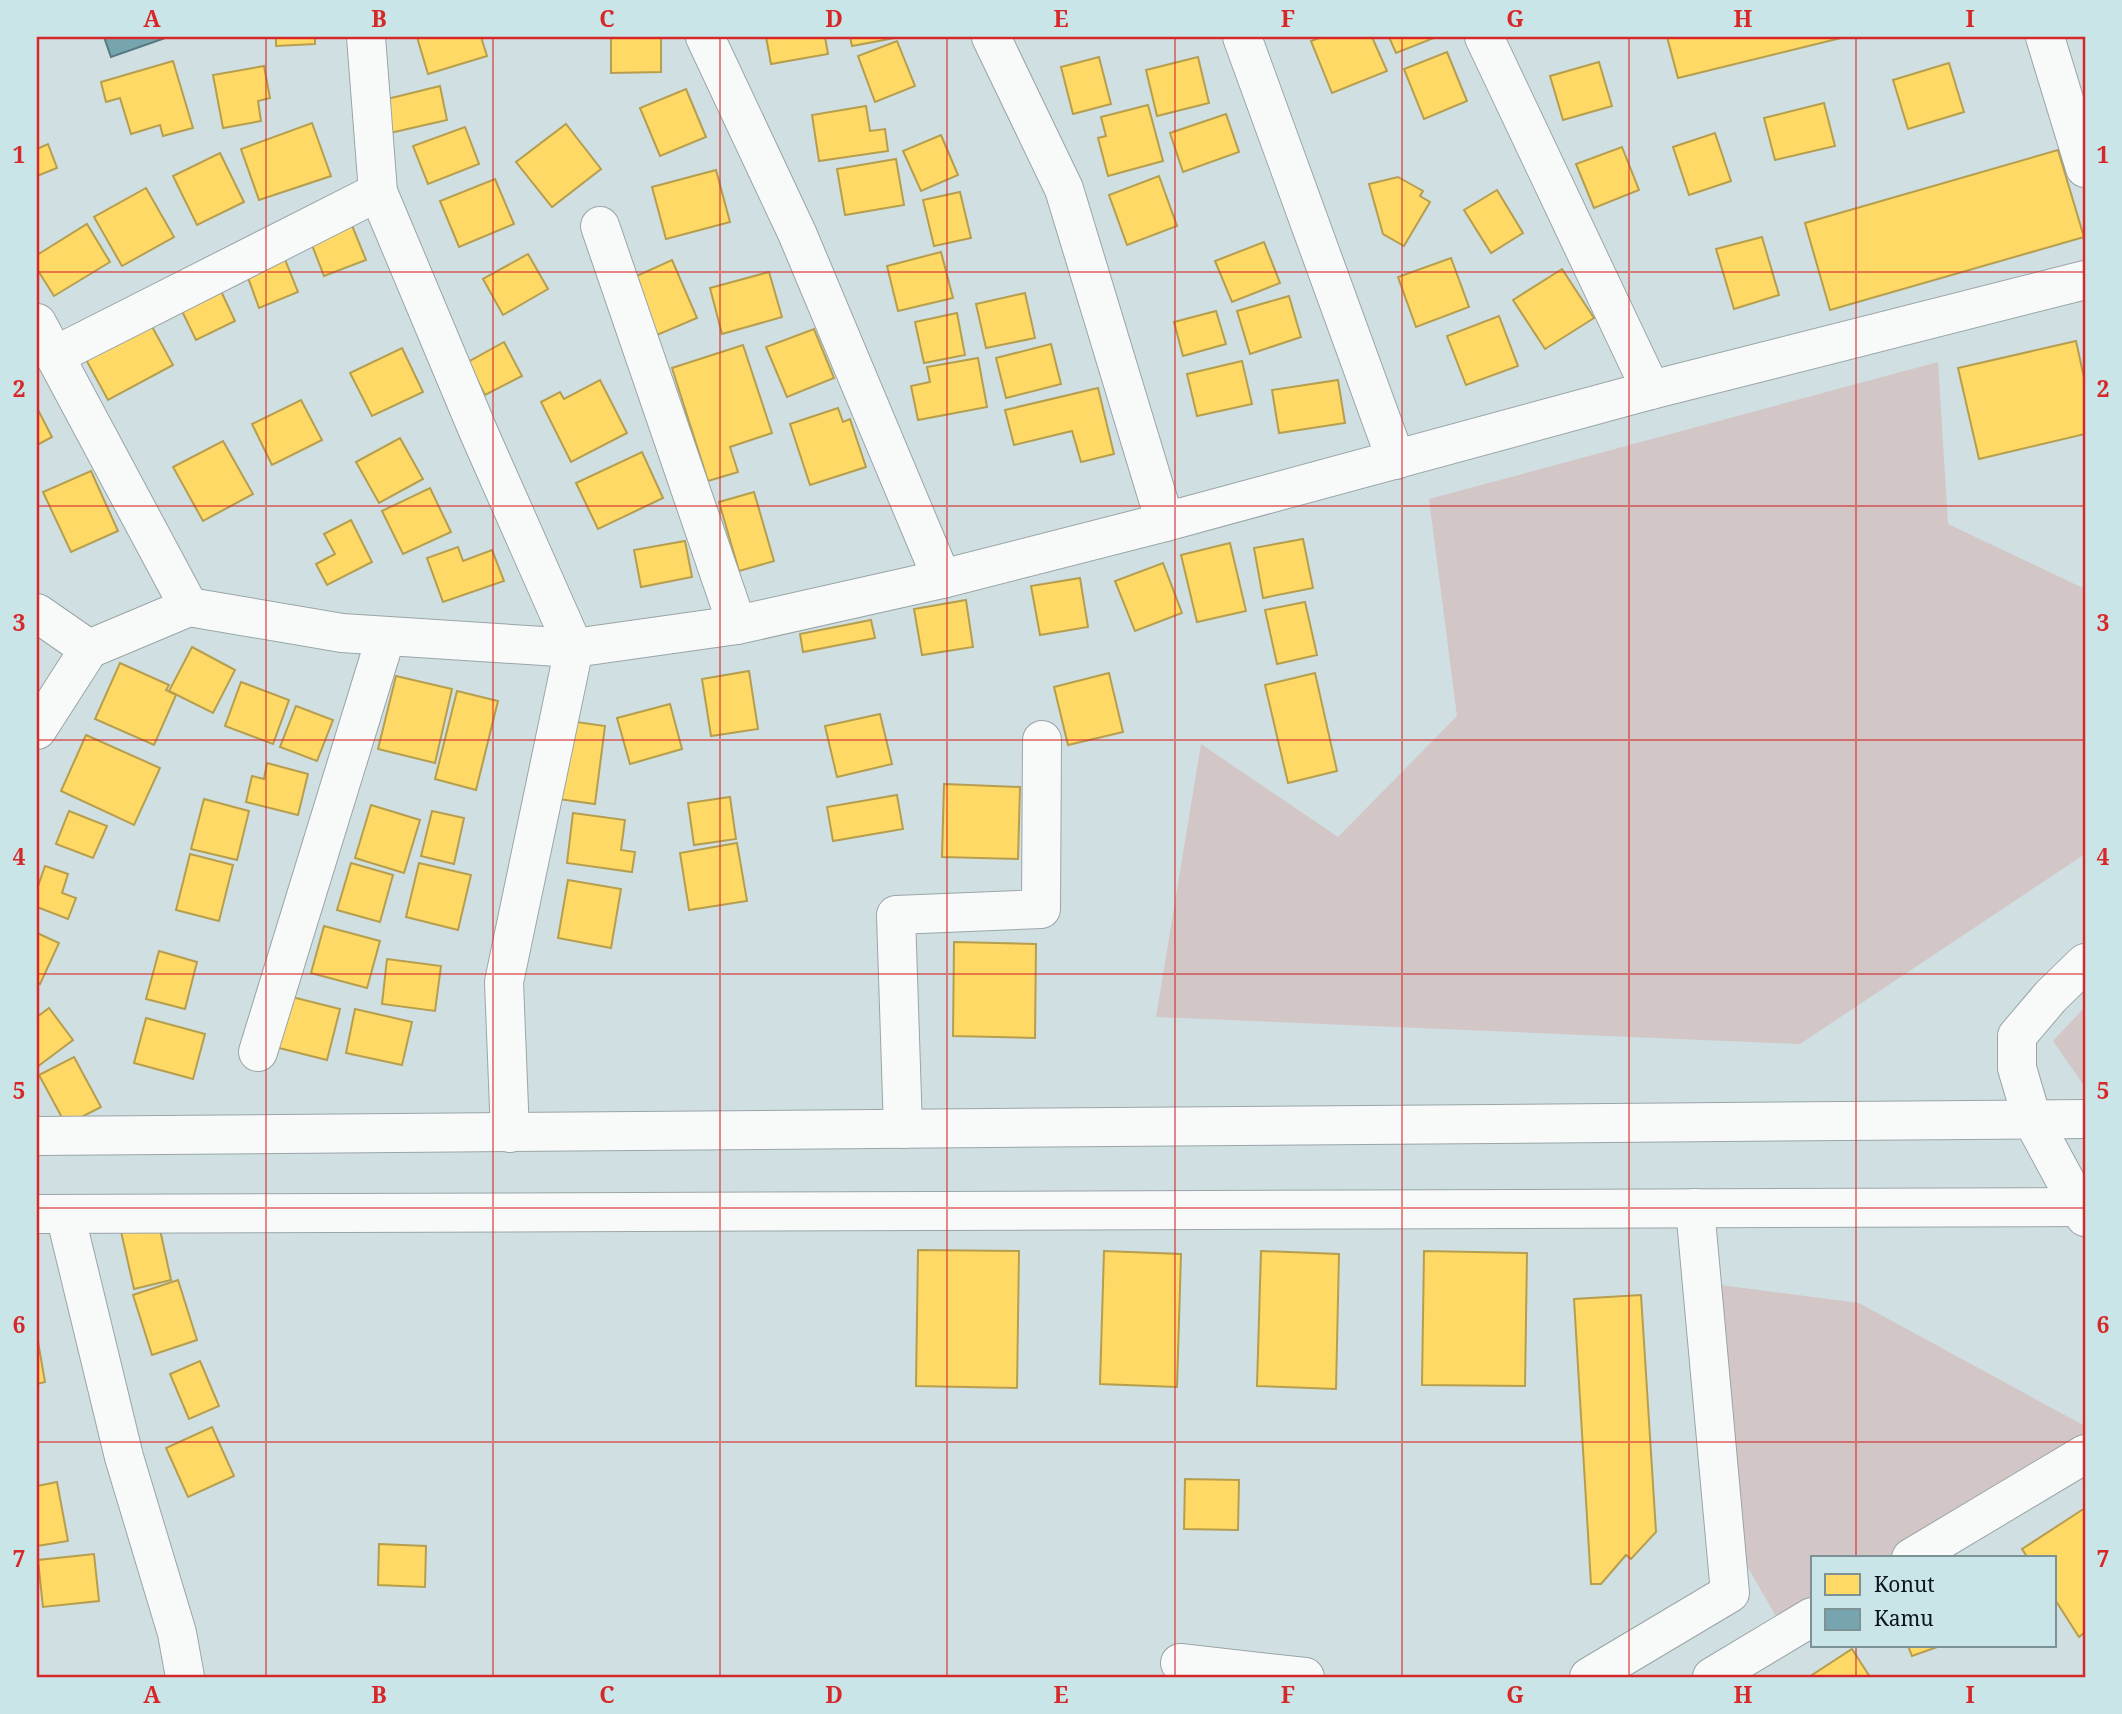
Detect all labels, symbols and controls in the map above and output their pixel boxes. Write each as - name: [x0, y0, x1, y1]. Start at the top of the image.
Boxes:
- text: A: [143, 2, 161, 34]
- text: B: [371, 2, 387, 34]
- text: C: [599, 2, 615, 34]
- text: D: [825, 2, 843, 34]
- text: E: [1053, 2, 1069, 34]
- text: F: [1281, 2, 1295, 34]
- text: G: [1506, 2, 1524, 34]
- text: H: [1734, 2, 1753, 34]
- text: I: [1965, 2, 1975, 34]
- text: 1: [13, 138, 26, 170]
- text: 1: [2097, 138, 2110, 170]
- text: 2: [13, 372, 26, 404]
- text: 2: [2097, 372, 2110, 404]
- text: 3: [13, 606, 26, 638]
- text: 3: [2097, 606, 2110, 638]
- text: 4: [13, 840, 26, 872]
- text: 4: [2097, 840, 2110, 872]
- text: 5: [13, 1074, 26, 1106]
- text: 5: [2097, 1074, 2110, 1106]
- text: 6: [13, 1308, 26, 1340]
- text: 6: [2097, 1308, 2110, 1340]
- text: 7: [13, 1542, 26, 1574]
- text: 7: [2097, 1542, 2110, 1574]
- legend: [1811, 1556, 2056, 1648]
- text: Konut: [1874, 1570, 1935, 1598]
- text: Kamu: [1874, 1604, 1934, 1632]
- text: A: [143, 1678, 161, 1710]
- text: B: [371, 1678, 387, 1710]
- text: C: [599, 1678, 615, 1710]
- text: D: [825, 1678, 843, 1710]
- text: E: [1053, 1678, 1069, 1710]
- text: F: [1281, 1678, 1295, 1710]
- text: G: [1506, 1678, 1524, 1710]
- text: H: [1734, 1678, 1753, 1710]
- text: I: [1965, 1678, 1975, 1710]

